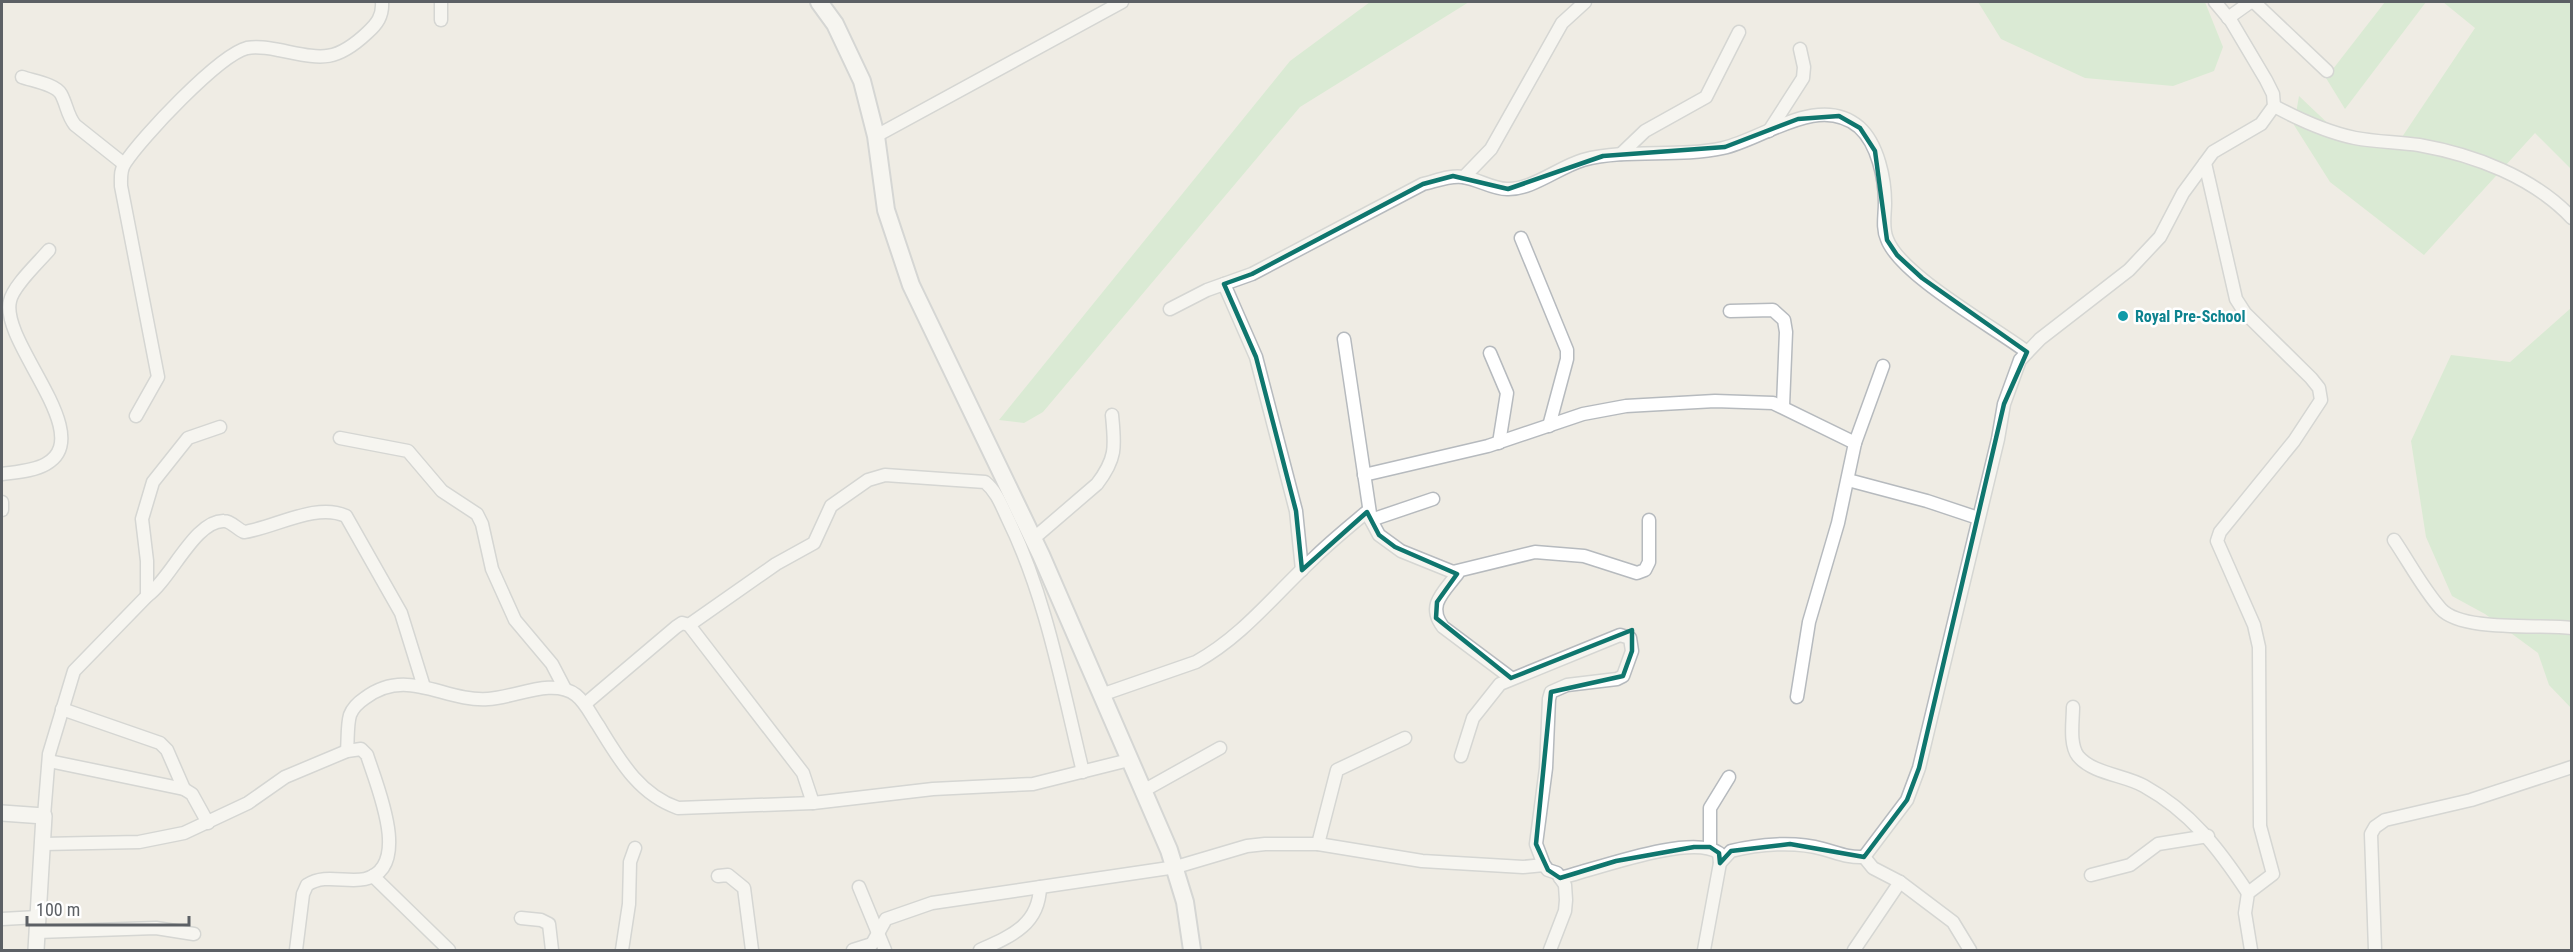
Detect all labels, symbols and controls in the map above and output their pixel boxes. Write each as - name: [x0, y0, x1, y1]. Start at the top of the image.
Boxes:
- place label: Royal Pre-School: [2135, 307, 2245, 326]
- marker: Royal Pre-School: [2116, 309, 2130, 323]
- scale bar: [27, 889, 189, 927]
- text: 100 m: [36, 899, 80, 920]

